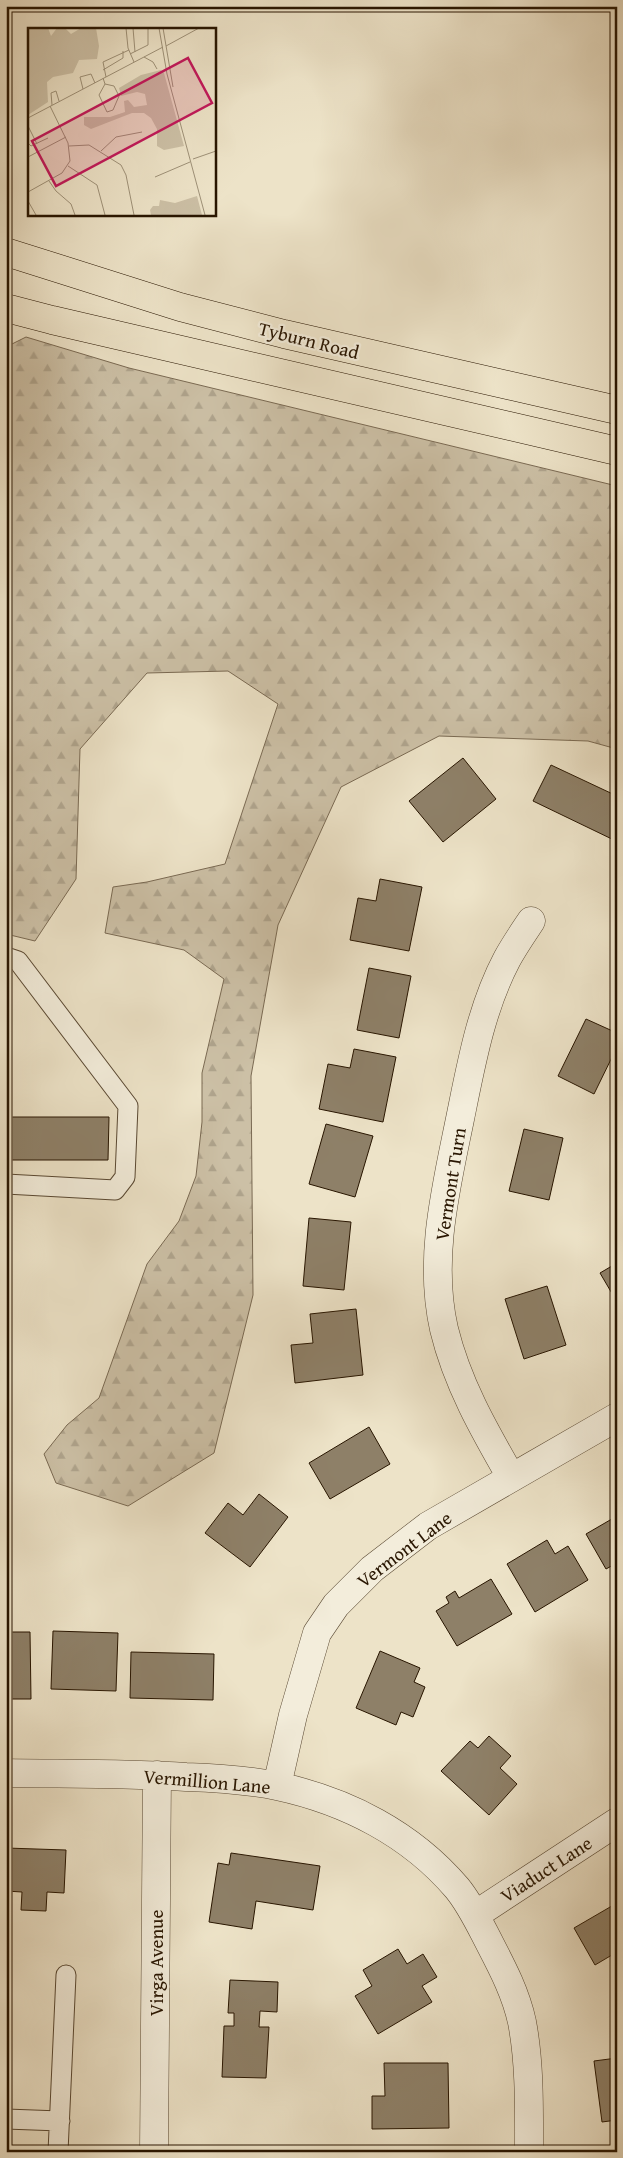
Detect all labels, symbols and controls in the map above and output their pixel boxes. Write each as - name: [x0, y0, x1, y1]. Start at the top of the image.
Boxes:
- inset map: [28, 28, 215, 215]
- street label: Tyburn Road: [256, 314, 363, 366]
- street label: Vermont Turn: [427, 1125, 473, 1243]
- street label: Vermont Lane: [351, 1504, 457, 1594]
- street label: Vermillion Lane: [142, 1762, 272, 1801]
- street label: Viaduct Lane: [495, 1829, 597, 1909]
- street label: Virga Avenue: [142, 1910, 170, 2016]

